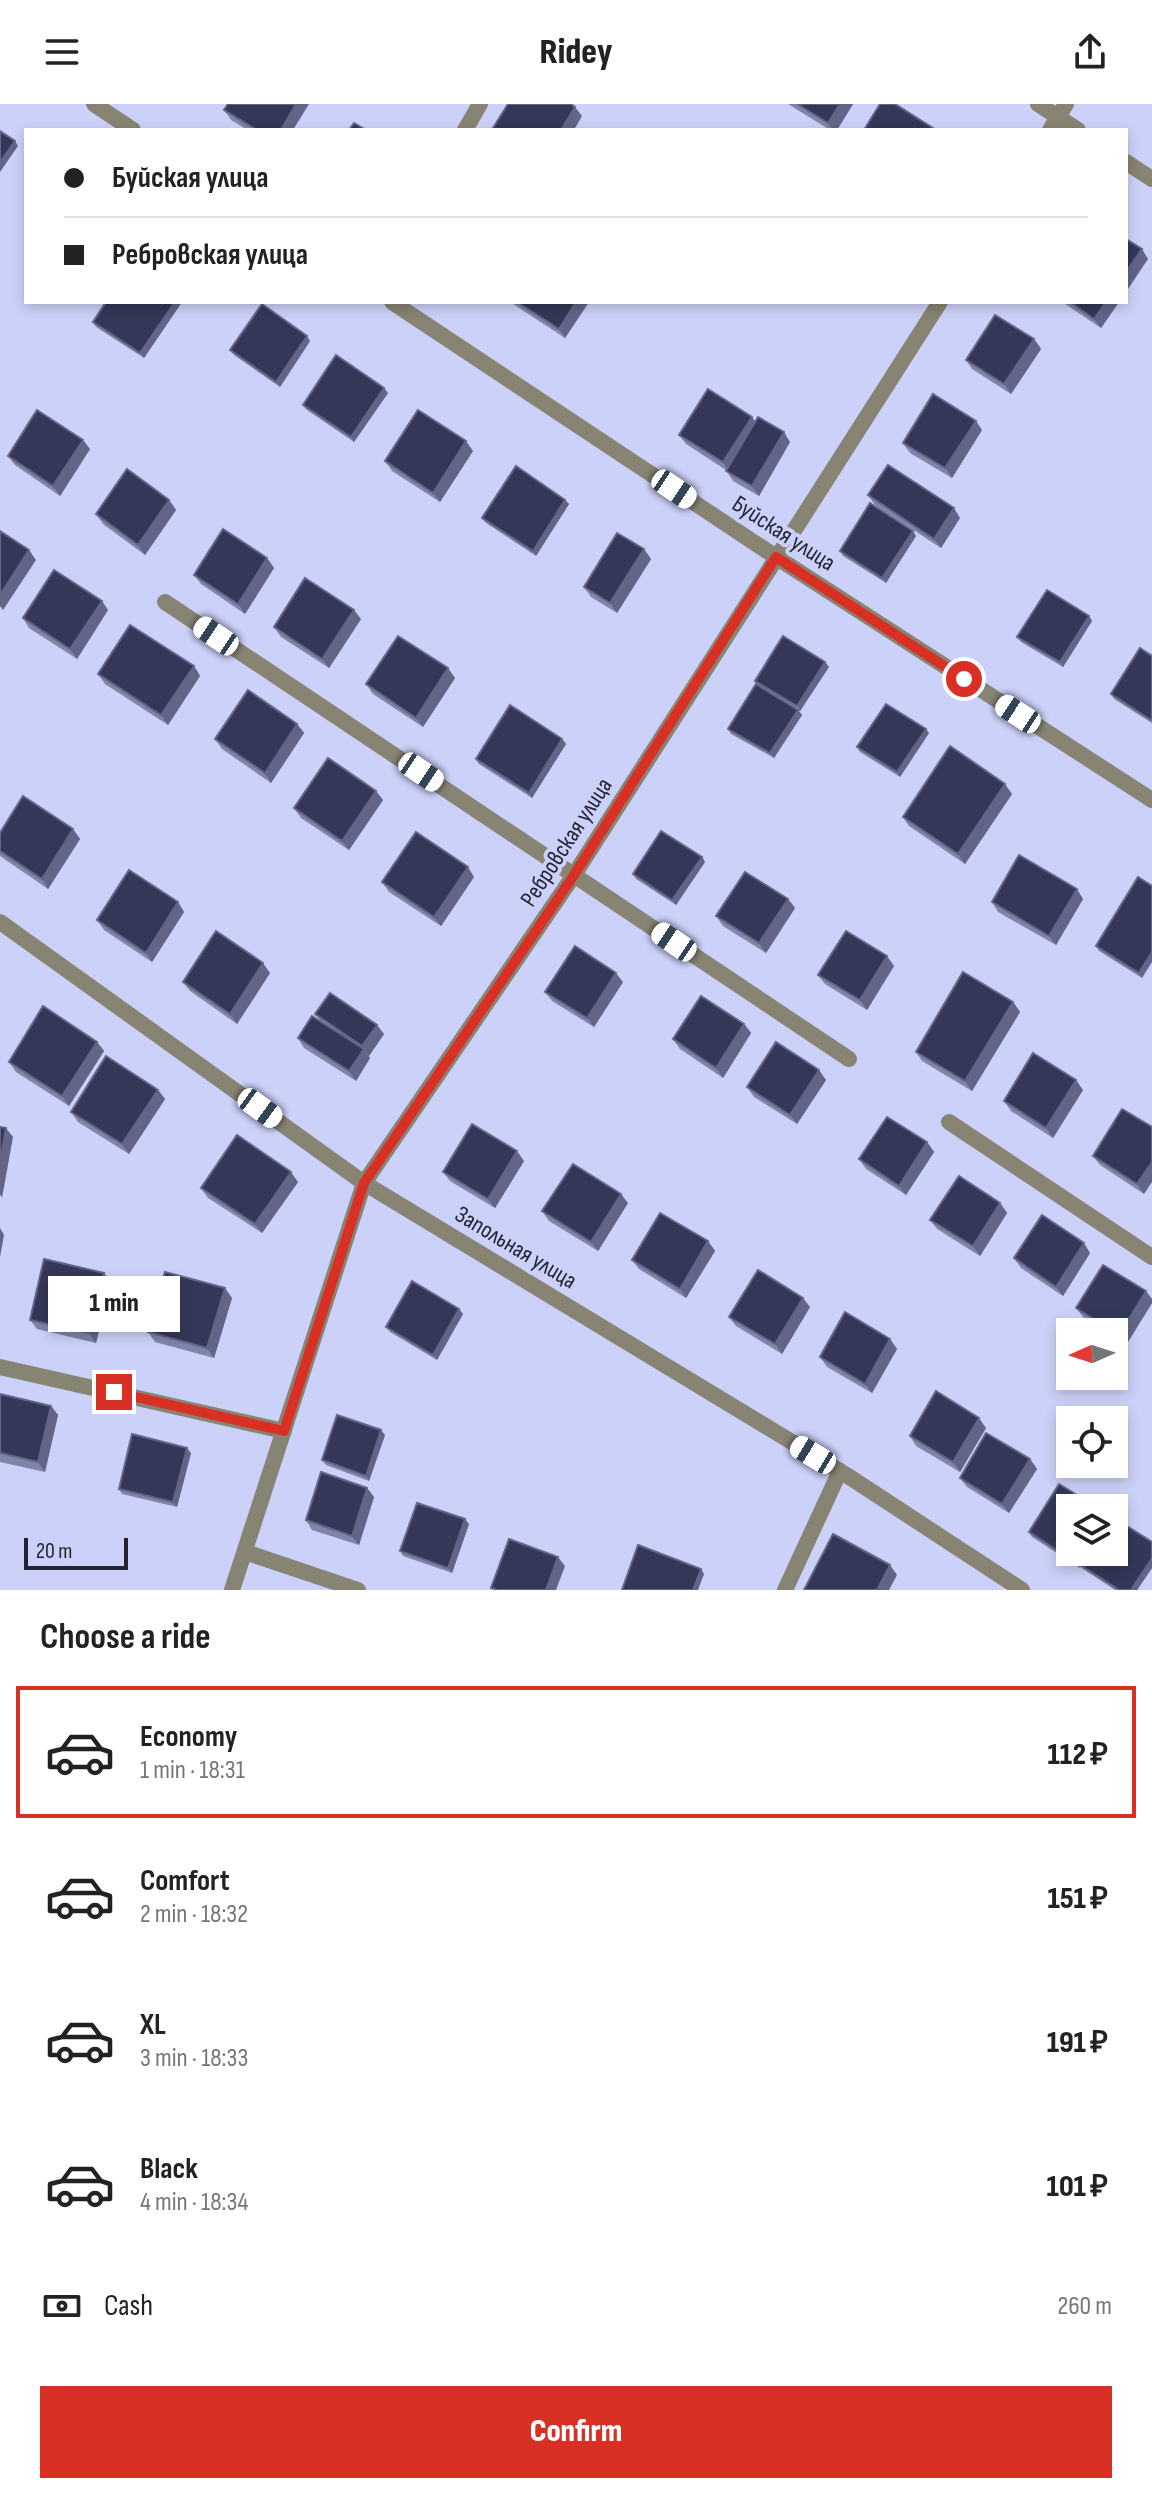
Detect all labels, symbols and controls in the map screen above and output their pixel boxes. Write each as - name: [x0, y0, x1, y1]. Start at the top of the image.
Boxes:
- icon: menu: [40, 30, 84, 74]
- icon: share: [1068, 30, 1112, 74]
- text: Ridey: [540, 31, 612, 74]
- text: Буйская улица: [112, 160, 268, 196]
- text: Ребровская улица: [112, 237, 308, 273]
- car: [647, 466, 701, 512]
- street label: Буйская улица: [727, 489, 841, 578]
- car: [189, 613, 243, 659]
- route start: [946, 661, 982, 697]
- car: [991, 691, 1045, 737]
- car: [394, 749, 448, 795]
- street label: Ребровская улица: [514, 773, 619, 912]
- car: [647, 919, 701, 965]
- car: [234, 1084, 286, 1132]
- street label: Запольная улица: [450, 1200, 582, 1295]
- callout: 1 min: [48, 1276, 180, 1332]
- text: 1 min: [89, 1288, 139, 1319]
- north arrow: [1056, 1318, 1128, 1390]
- map controls: [1056, 1318, 1128, 1566]
- route end: [96, 1374, 132, 1410]
- button: locate: [1056, 1406, 1128, 1478]
- car: [786, 1432, 840, 1478]
- button: layers: [1056, 1494, 1128, 1566]
- scale bar: [24, 1534, 128, 1570]
- text: 20 m: [36, 1538, 73, 1565]
- text: Choose a ride: [40, 1616, 211, 1659]
- icon: car: [44, 1716, 116, 1788]
- text: Economy: [140, 1719, 237, 1755]
- text: 112 ₽: [1048, 1737, 1108, 1773]
- text: 1 min · 18:31: [140, 1755, 245, 1786]
- icon: car: [44, 1860, 116, 1932]
- text: Comfort: [140, 1863, 230, 1899]
- text: 151 ₽: [1048, 1881, 1108, 1917]
- text: 2 min · 18:32: [140, 1899, 248, 1930]
- icon: car: [44, 2004, 116, 2076]
- text: XL: [140, 2007, 166, 2043]
- text: 191 ₽: [1047, 2025, 1108, 2061]
- text: 3 min · 18:33: [140, 2043, 248, 2074]
- icon: car: [44, 2148, 116, 2220]
- text: Black: [140, 2151, 198, 2187]
- text: 101 ₽: [1047, 2169, 1108, 2205]
- text: 4 min · 18:34: [140, 2187, 248, 2218]
- icon: cash: [40, 2284, 84, 2328]
- text: Cash: [104, 2288, 153, 2324]
- text: 260 m: [1057, 2291, 1112, 2322]
- button: Confirm: [40, 2386, 1112, 2478]

